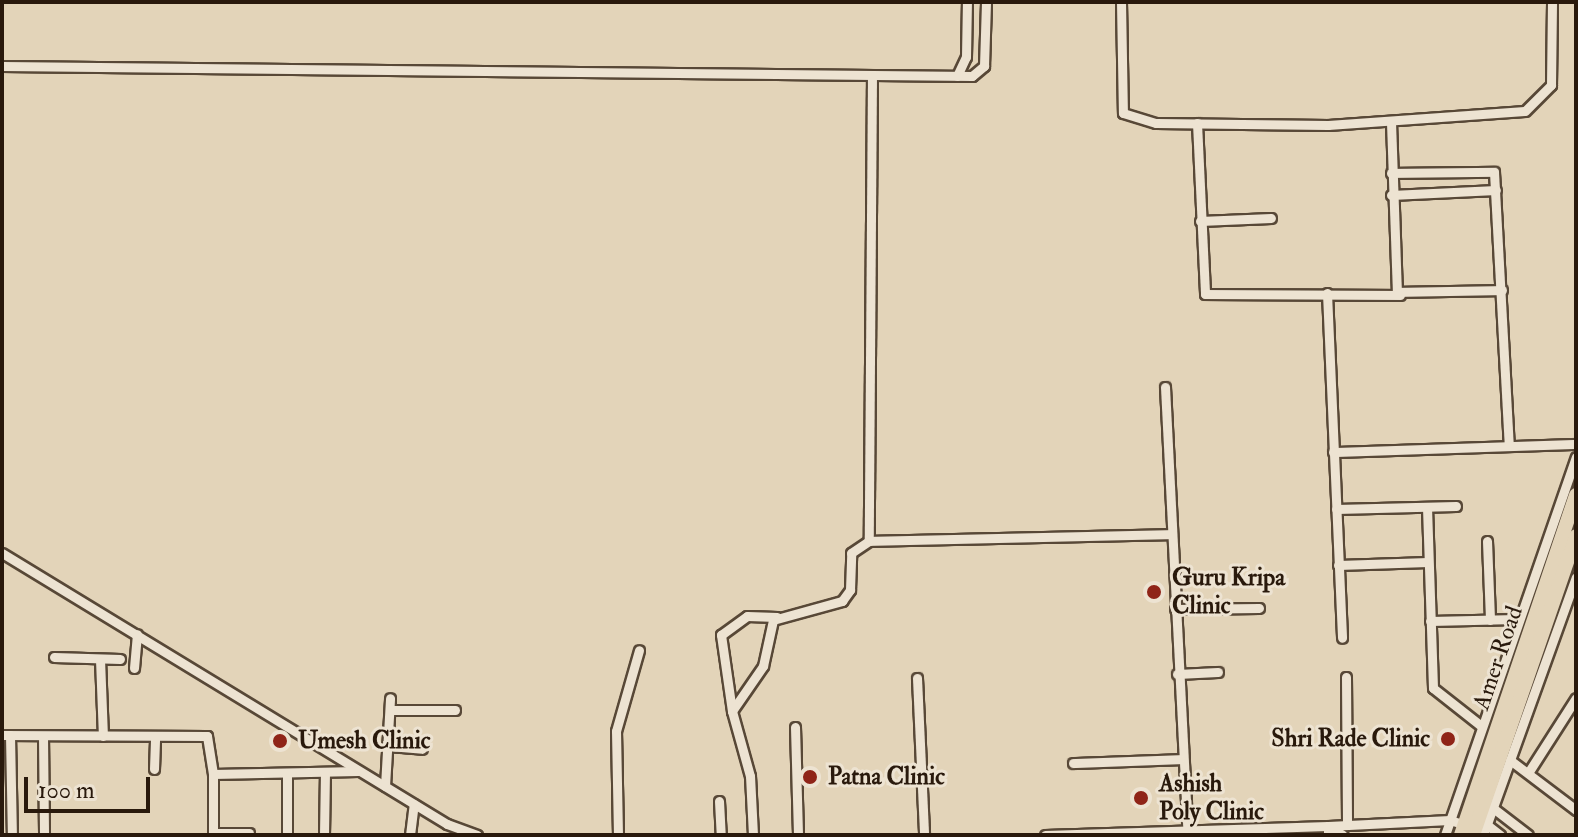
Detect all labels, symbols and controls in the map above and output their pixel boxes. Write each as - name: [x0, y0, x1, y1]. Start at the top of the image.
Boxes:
- place label: Guru Kripa Clinic: [1172, 564, 1285, 620]
- marker: Guru Kripa Clinic: [1143, 581, 1165, 603]
- street label: Amer Road: [1467, 602, 1529, 714]
- place label: Shri Rade Clinic: [1271, 725, 1430, 753]
- place label: Umesh Clinic: [298, 727, 430, 755]
- marker: Shri Rade Clinic: [1437, 728, 1459, 750]
- marker: Umesh Clinic: [269, 730, 291, 752]
- scale bar: [28, 761, 154, 811]
- place label: Patna Clinic: [828, 763, 945, 791]
- marker: Patna Clinic: [799, 766, 821, 788]
- place label: Ashish Poly Clinic: [1159, 770, 1264, 826]
- text: 100 m: [38, 775, 95, 806]
- marker: Ashish Poly Clinic: [1130, 787, 1152, 809]

